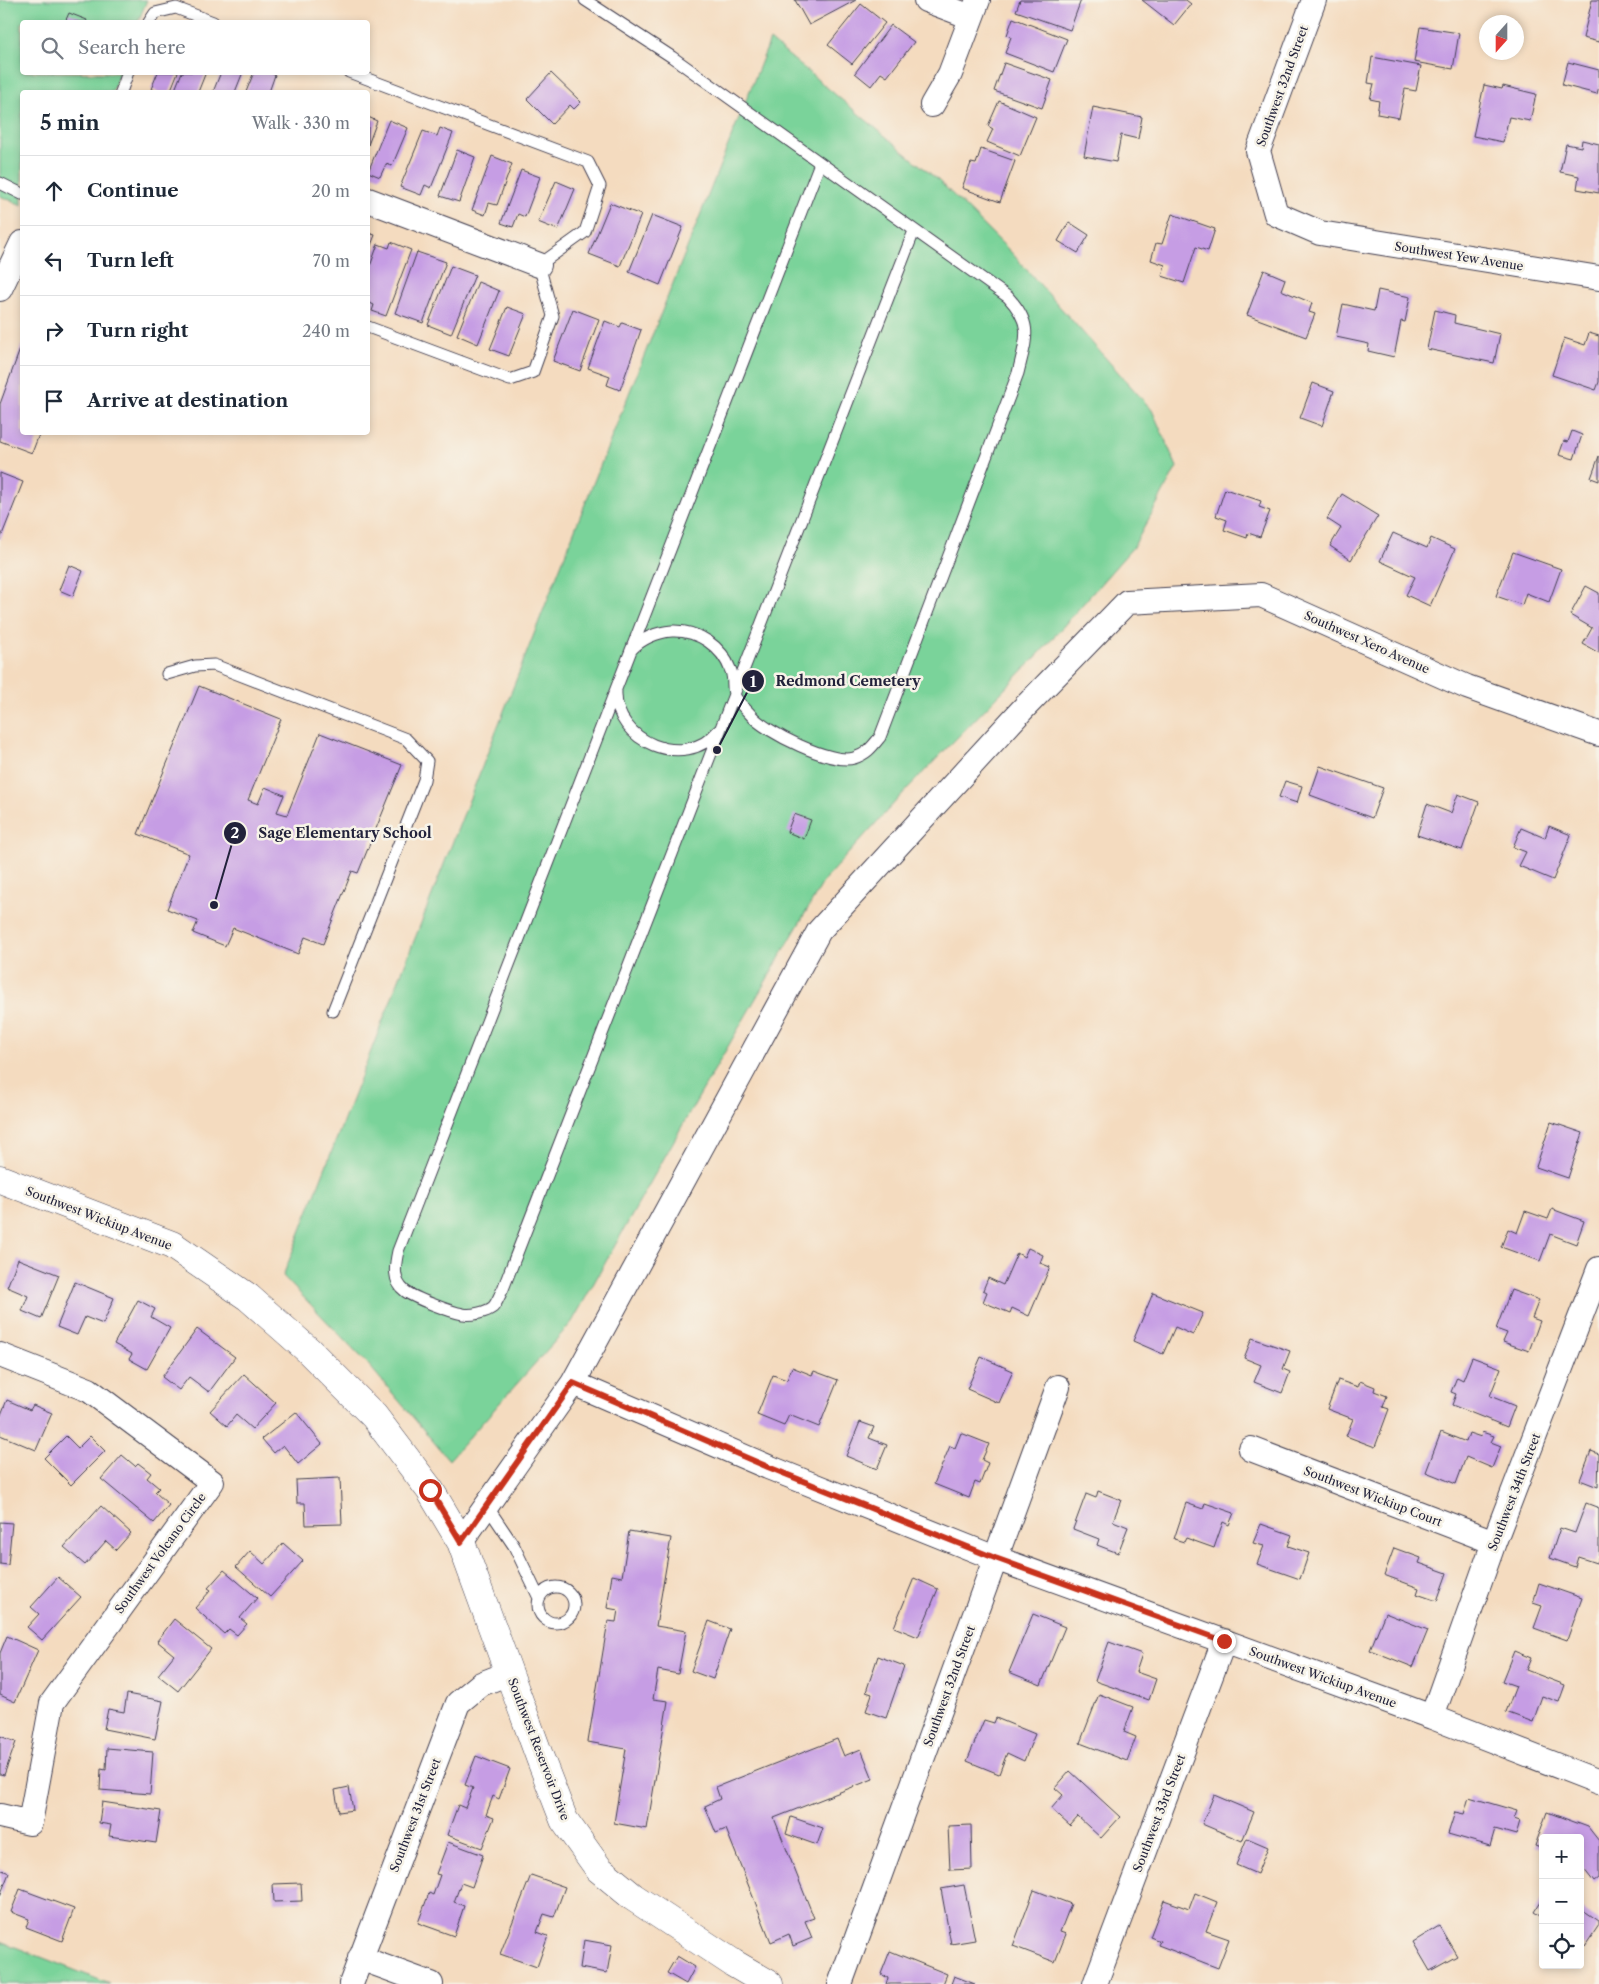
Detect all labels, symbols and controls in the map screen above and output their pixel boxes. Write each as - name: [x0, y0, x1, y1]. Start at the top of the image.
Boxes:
- north arrow: [1479, 15, 1524, 60]
- search box: [20, 20, 370, 75]
- street label: Southwest 32nd Street: [1253, 23, 1311, 149]
- icon: search: [38, 34, 66, 62]
- text: Search here: [78, 36, 186, 59]
- text: 5 min: [40, 110, 100, 135]
- text: Walk · 330 m: [252, 113, 350, 133]
- icon: ahead: [40, 177, 68, 205]
- text: Continue: [87, 179, 179, 202]
- text: 20 m: [311, 181, 350, 201]
- street label: Southwest Yew Avenue: [1393, 238, 1525, 274]
- icon: left: [40, 247, 68, 275]
- text: Turn left: [87, 249, 174, 272]
- text: 70 m: [313, 251, 350, 271]
- icon: right: [40, 317, 68, 345]
- text: Turn right: [87, 319, 188, 342]
- text: 240 m: [302, 321, 350, 341]
- icon: arrive: [40, 387, 68, 415]
- text: Arrive at destination: [87, 389, 288, 412]
- street label: Southwest Xero Avenue: [1302, 608, 1432, 677]
- callout: Redmond Cemetery: [740, 667, 930, 696]
- text: 1: [750, 672, 757, 691]
- text: Redmond Cemetery: [775, 672, 921, 690]
- callout: Sage Elementary School: [223, 819, 442, 848]
- text: 2: [231, 823, 240, 842]
- text: Sage Elementary School: [258, 824, 432, 842]
- street label: Southwest Wickiup Avenue: [24, 1183, 175, 1253]
- street label: Southwest 34th Street: [1485, 1430, 1544, 1553]
- street label: Southwest Wickiup Court: [1302, 1463, 1445, 1530]
- route start: [419, 1479, 442, 1502]
- street label: Southwest Volcano Circle: [111, 1490, 209, 1616]
- street label: Southwest 32nd Street: [920, 1623, 978, 1749]
- route end: [1213, 1630, 1236, 1653]
- street label: Southwest Wickiup Avenue: [1247, 1643, 1399, 1711]
- street label: Southwest Reservoir Drive: [505, 1676, 573, 1822]
- street label: Southwest 33rd Street: [1130, 1751, 1189, 1874]
- street label: Southwest 31st Street: [386, 1755, 444, 1874]
- map controls: [1539, 1834, 1584, 1969]
- button: +: [1539, 1834, 1584, 1879]
- button: −: [1539, 1879, 1584, 1924]
- button: locate: [1539, 1924, 1584, 1969]

